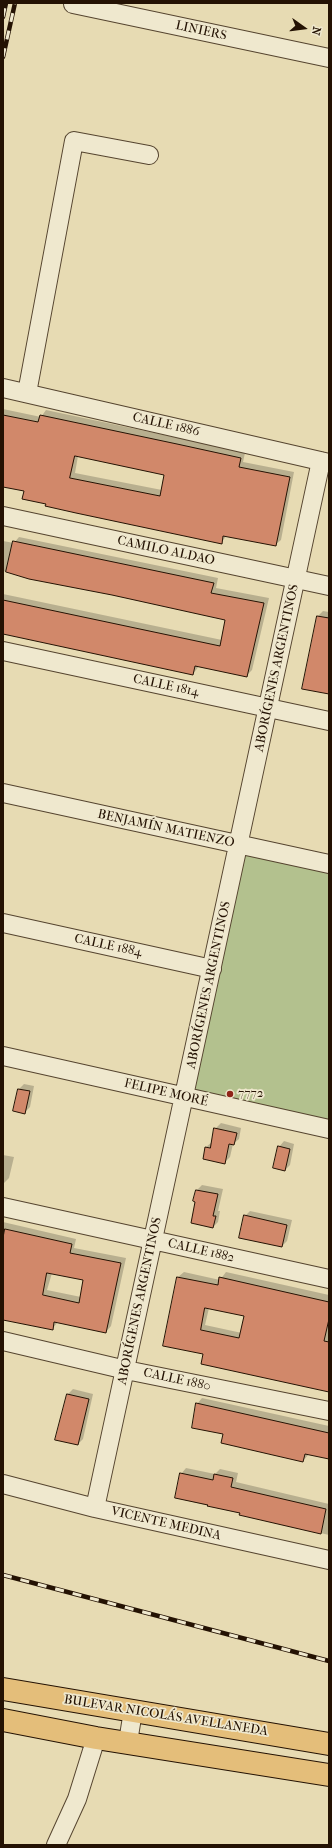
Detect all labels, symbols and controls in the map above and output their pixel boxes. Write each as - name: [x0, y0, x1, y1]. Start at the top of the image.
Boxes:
- north arrow: [284, 8, 324, 48]
- street label: LINIERS: [174, 18, 228, 44]
- text: N: [309, 25, 323, 37]
- street label: CALLE 1886: [131, 410, 201, 440]
- street label: CAMILO ALDAO: [116, 533, 216, 569]
- street label: ABORÍGENES ARGENTINOS: [252, 583, 302, 753]
- street label: CALLE 1814: [132, 671, 200, 701]
- street label: BENJAMÍN MATIENZO: [96, 807, 236, 851]
- street label: ABORÍGENES ARGENTINOS: [184, 900, 234, 1070]
- street label: CALLE 1884: [73, 931, 143, 961]
- street label: FELIPE MORÉ: [123, 1076, 209, 1110]
- place label: 7772: [238, 1086, 263, 1102]
- marker: 7772: [225, 1089, 235, 1099]
- street label: ABORÍGENES ARGENTINOS: [115, 1216, 165, 1386]
- street label: CALLE 1882: [166, 1236, 236, 1266]
- street label: CALLE 1880: [142, 1365, 212, 1395]
- street label: VICENTE MEDINA: [110, 1504, 222, 1544]
- street label: BULEVAR NICOLÁS AVELLANEDA: [63, 1692, 269, 1740]

